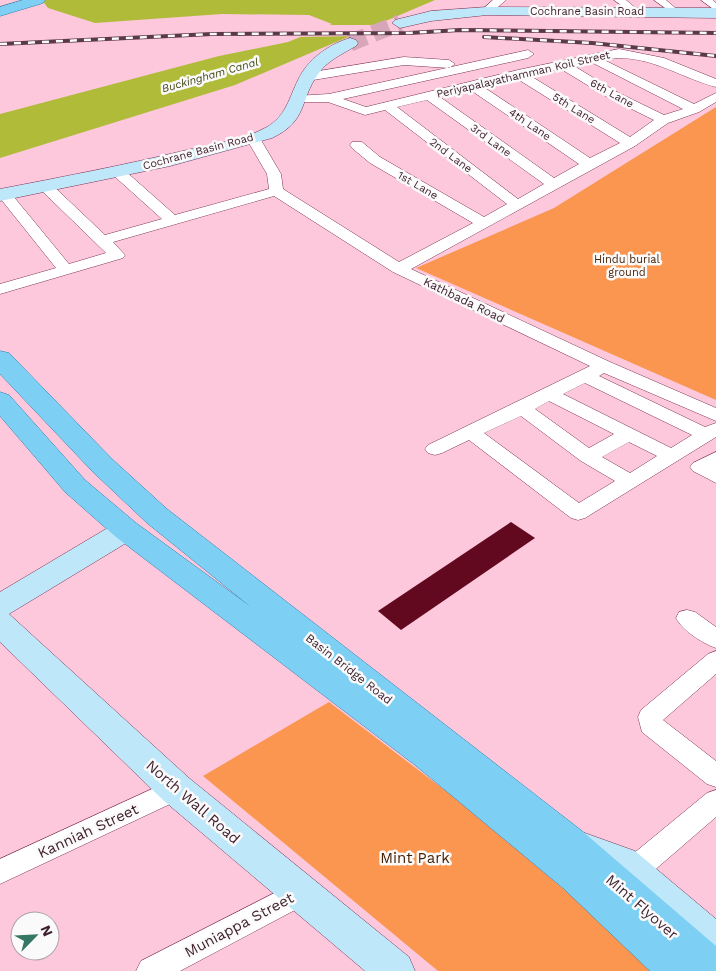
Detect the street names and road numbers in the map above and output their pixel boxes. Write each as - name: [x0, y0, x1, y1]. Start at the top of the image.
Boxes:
- street label: Cochrane Basin Road: [530, 5, 644, 18]
- street label: Periyapalayathamman Koil Street: [435, 48, 611, 101]
- street label: 6th Lane: [588, 76, 636, 111]
- street label: 5th Lane: [550, 90, 597, 127]
- street label: 4th Lane: [506, 106, 553, 143]
- street label: 3rd Lane: [468, 121, 514, 160]
- street label: Cochrane Basin Road: [141, 130, 255, 173]
- street label: 2nd Lane: [427, 135, 475, 176]
- street label: 1st Lane: [395, 169, 440, 202]
- street label: Kathbada Road: [421, 274, 507, 326]
- street label: Basin Bridge Road: [303, 631, 395, 707]
- street label: North Wall Road: [142, 756, 244, 848]
- street label: Kanniah Street: [35, 800, 142, 862]
- street label: Mint Flyover: [602, 871, 682, 943]
- street label: Muniappa Street: [181, 888, 297, 961]

